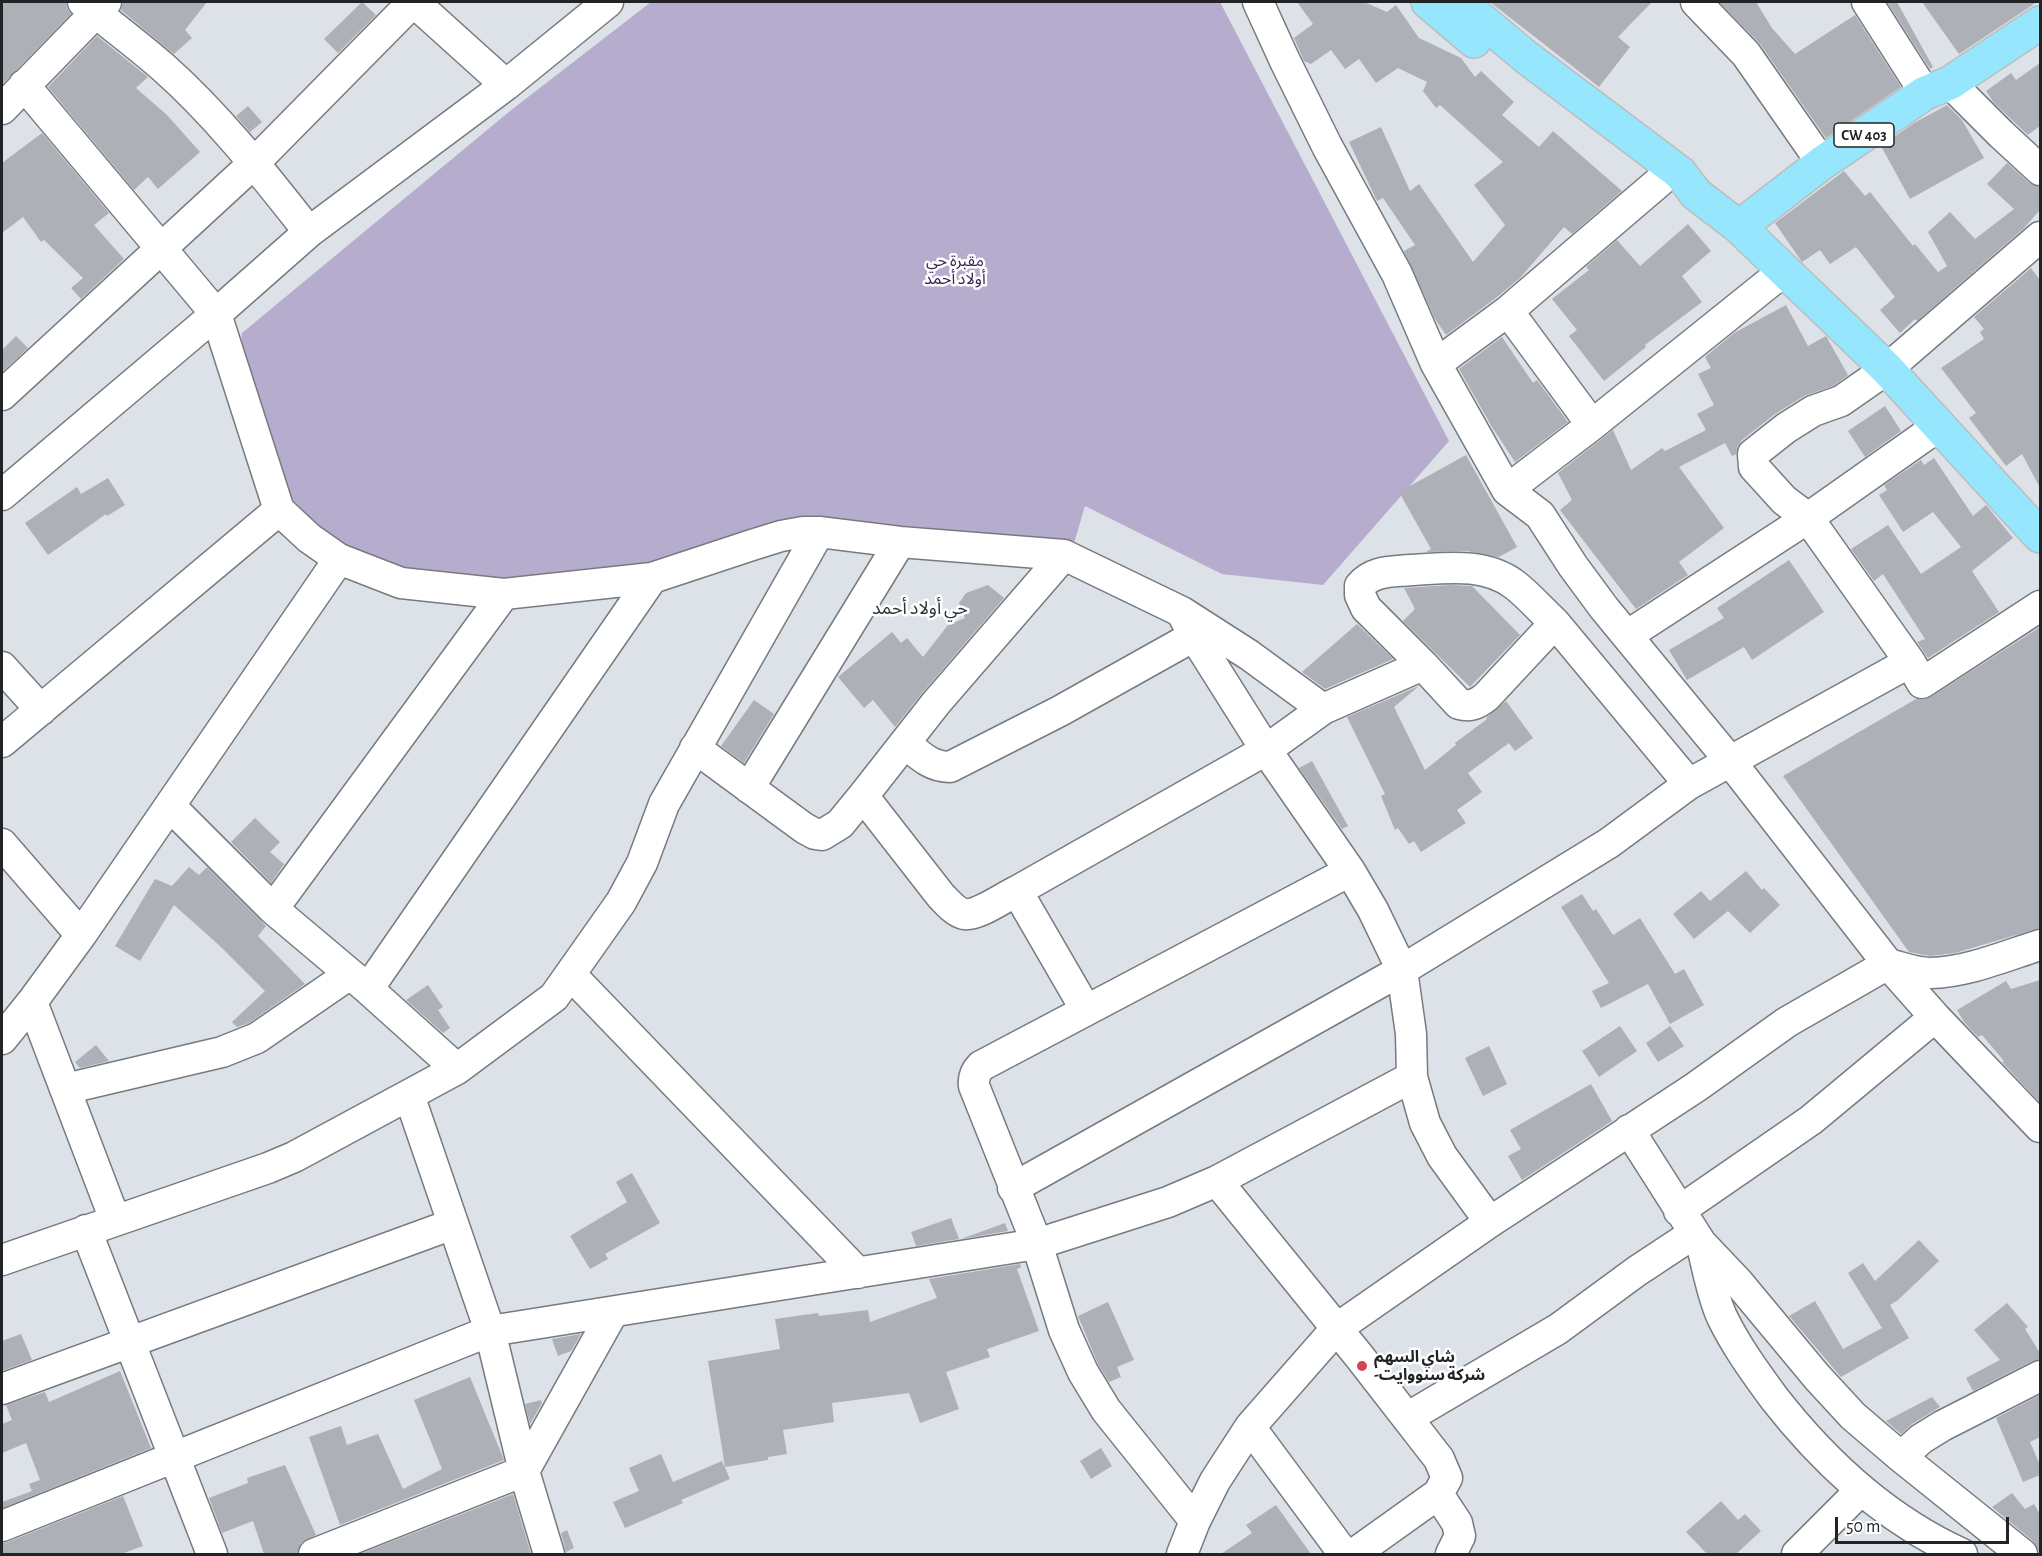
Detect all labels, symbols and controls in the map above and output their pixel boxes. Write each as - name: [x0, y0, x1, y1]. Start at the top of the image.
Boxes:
- road number: CW 403: [1834, 123, 1894, 147]
- park label: مقبرة حي أولاد أحمد: [924, 251, 986, 289]
- district label: حي أولاد أحمد: [872, 598, 968, 620]
- place label: شاي السهم -شركة سنووايت: [1374, 1347, 1485, 1385]
- marker: شاي السهم -شركة سنووايت: [1355, 1359, 1369, 1373]
- scale bar: [1838, 1505, 2012, 1543]
- text: 50 m: [1846, 1518, 1880, 1536]

